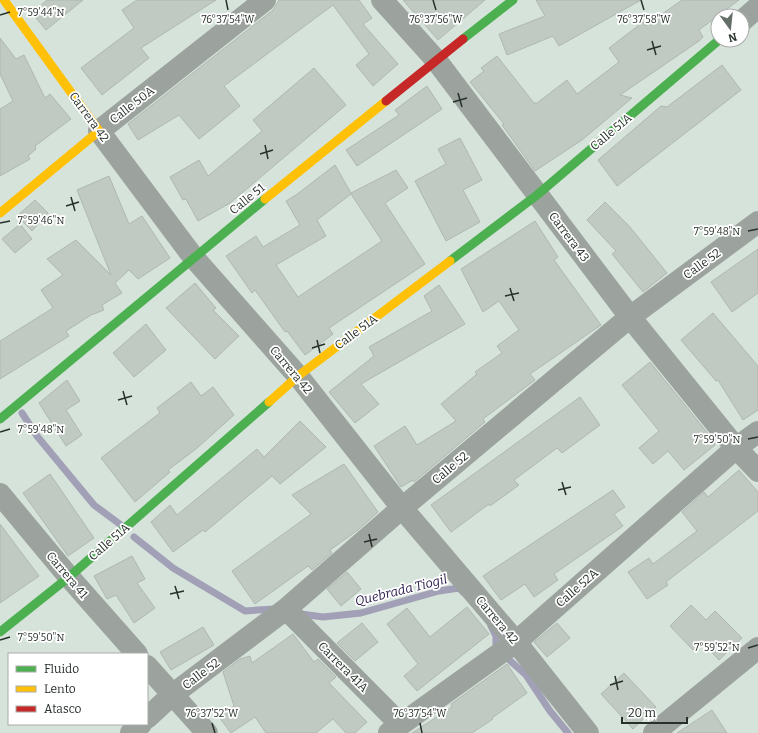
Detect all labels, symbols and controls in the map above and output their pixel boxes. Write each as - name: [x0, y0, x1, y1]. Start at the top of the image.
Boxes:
- text: 7°59'44"N: [18, 7, 64, 19]
- north arrow: [710, 8, 750, 48]
- text: 76°37'54"W: [201, 14, 255, 26]
- text: 76°37'56"W: [409, 14, 463, 26]
- text: 76°37'58"W: [617, 14, 671, 26]
- text: N: [726, 30, 738, 45]
- street label: Calle 50A: [107, 83, 157, 127]
- street label: Carrera 42: [66, 89, 112, 145]
- street label: Calle 51A: [588, 110, 635, 153]
- street label: Calle 51: [227, 181, 267, 217]
- street label: Carrera 43: [546, 209, 592, 265]
- text: 7°59'46"N: [18, 215, 64, 227]
- text: 7°59'48"N: [694, 226, 740, 238]
- street label: Calle 52: [681, 246, 723, 282]
- street label: Calle 51A: [332, 311, 380, 353]
- street label: Carrera 42: [267, 343, 315, 397]
- text: 7°59'48"N: [18, 424, 64, 436]
- text: 7°59'50"N: [694, 434, 740, 446]
- street label: Calle 52: [429, 449, 471, 487]
- street label: Calle 51A: [86, 520, 133, 564]
- street label: Carrera 41: [43, 549, 91, 601]
- street label: Calle 52A: [553, 566, 601, 610]
- water label: Quebrada Tiogil: [353, 571, 449, 609]
- street label: Carrera 42: [473, 593, 521, 647]
- text: 7°59'50"N: [18, 632, 64, 644]
- street label: Carrera 41A: [315, 639, 371, 695]
- text: 7°59'52"N: [694, 642, 740, 654]
- legend: [8, 653, 148, 725]
- street label: Calle 52: [180, 656, 222, 692]
- text: Fluido: [44, 662, 79, 676]
- text: Lento: [44, 682, 76, 696]
- scale bar: [622, 699, 687, 725]
- text: Atasco: [44, 702, 82, 716]
- text: 20 m: [628, 706, 657, 720]
- text: 76°37'52"W: [186, 708, 239, 720]
- text: 76°37'54"W: [393, 708, 447, 720]

